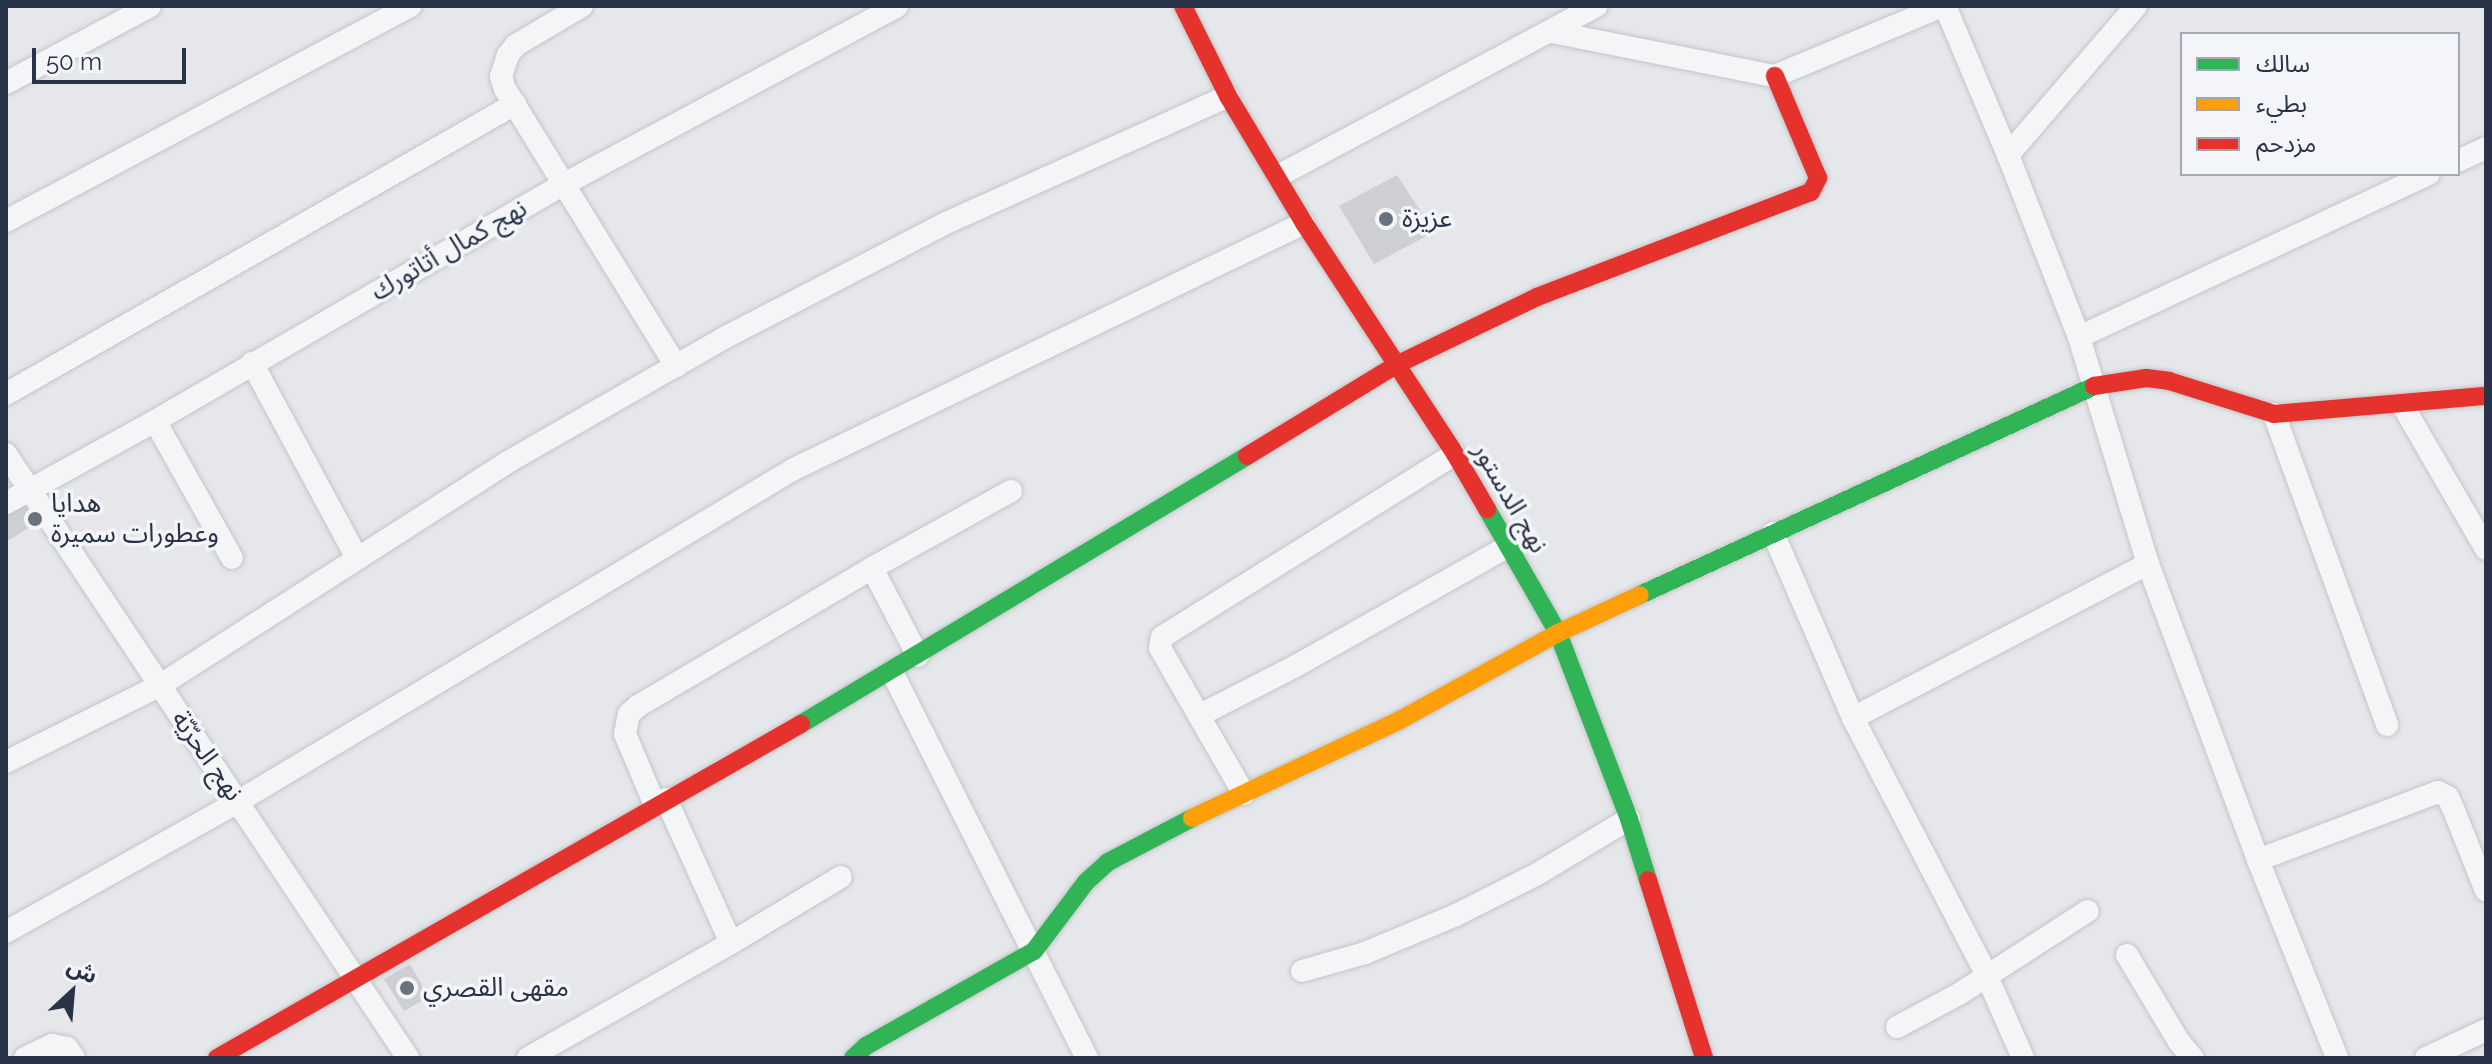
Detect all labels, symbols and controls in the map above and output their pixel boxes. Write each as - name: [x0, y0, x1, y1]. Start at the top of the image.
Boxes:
- scale bar: [36, 32, 190, 82]
- legend: [2180, 32, 2460, 176]
- text: 50 m: [46, 47, 102, 76]
- text: سالك: [2256, 49, 2310, 78]
- text: بطيء: [2256, 89, 2307, 118]
- text: مزدحم: [2256, 129, 2316, 158]
- street label: نهج كمال أتاتورك: [365, 193, 533, 307]
- place label: عزيزة: [1402, 203, 1452, 235]
- marker: عزيزة: [1377, 210, 1395, 228]
- street label: نهج الدستور: [1466, 437, 1554, 559]
- place label: هدايا وعطورات سميرة: [51, 488, 219, 550]
- marker: هدايا وعطورات سميرة: [26, 510, 44, 528]
- street label: نهج الحرّيّة: [165, 705, 249, 807]
- north arrow: [32, 952, 112, 1032]
- text: ش: [63, 952, 102, 989]
- place label: مقهى القصري: [423, 972, 569, 1004]
- marker: مقهى القصري: [398, 979, 416, 997]

